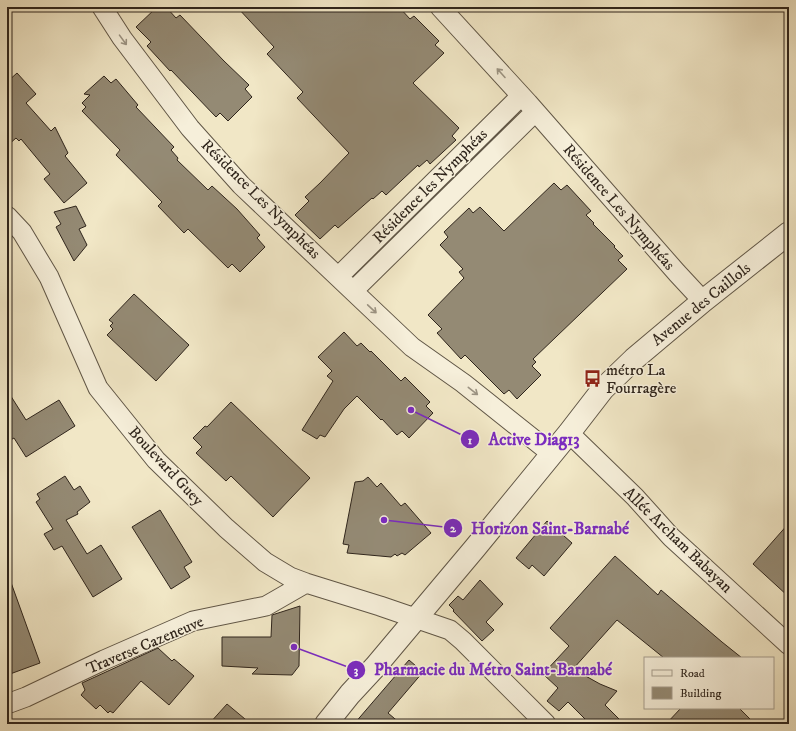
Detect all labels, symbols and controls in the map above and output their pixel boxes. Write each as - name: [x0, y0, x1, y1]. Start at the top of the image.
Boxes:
- one-way arrow: [119, 34, 127, 45]
- one-way arrow: [496, 68, 505, 78]
- street label: Résidence les Nymphéas: [368, 124, 492, 248]
- street label: Résidence Les Nymphéas: [197, 135, 325, 263]
- street label: Résidence Les Nymphéas: [559, 140, 679, 274]
- street label: Avenue des Caillols: [647, 258, 755, 350]
- one-way arrow: [367, 304, 377, 314]
- place label: métro La Fourragère: [606, 360, 677, 398]
- bus stop icon: métro La Fourragère: [583, 369, 603, 389]
- one-way arrow: [467, 387, 478, 395]
- street label: Boulevard Guey: [124, 422, 208, 510]
- callout: Active Diag13: [460, 425, 587, 454]
- text: Active Diag13: [487, 429, 580, 451]
- text: 1: [468, 433, 473, 448]
- street label: Allée Archam Babayan: [619, 483, 737, 598]
- callout: Horizon Saint-Barnabé: [443, 514, 637, 543]
- text: Horizon Saint-Barnabé: [471, 518, 630, 540]
- text: 2: [450, 521, 457, 536]
- street label: Traverse Cazeneuve: [83, 611, 207, 679]
- callout: Pharmacie du Métro Saint-Barnabé: [346, 655, 620, 684]
- legend: [644, 657, 774, 709]
- text: Pharmacie du Métro Saint-Barnabé: [374, 659, 613, 681]
- text: 3: [354, 663, 359, 678]
- text: Road: [680, 666, 705, 681]
- text: Building: [680, 686, 721, 701]

